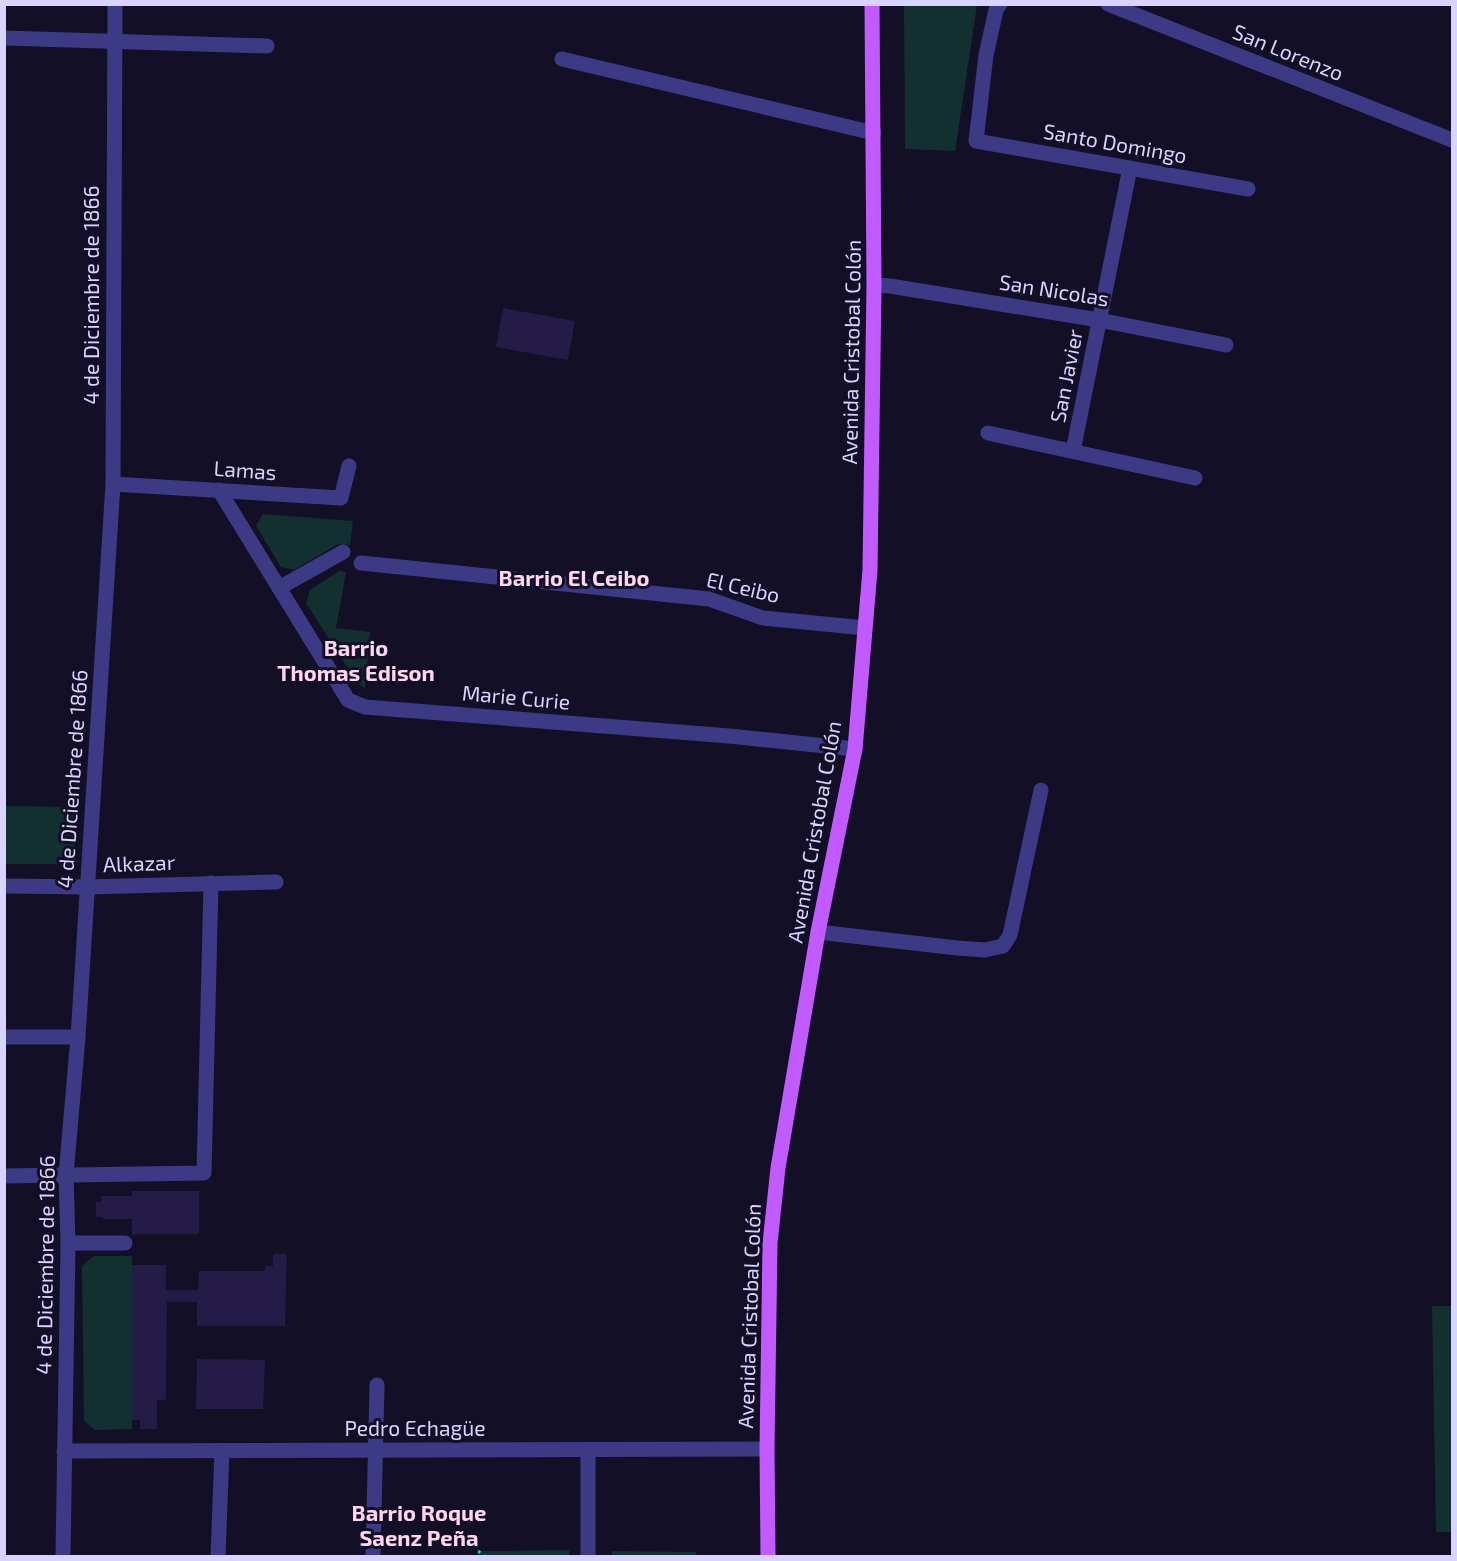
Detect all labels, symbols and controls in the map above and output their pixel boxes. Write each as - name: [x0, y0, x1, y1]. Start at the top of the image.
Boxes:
- street label: San Lorenzo: [1230, 18, 1348, 85]
- street label: Santo Domingo: [1042, 118, 1189, 167]
- street label: 4 de Diciembre de 1866: [78, 185, 103, 405]
- street label: Avenida Cristobal Colón: [836, 239, 865, 465]
- street label: San Nicolas: [998, 269, 1111, 311]
- street label: San Javier: [1044, 326, 1087, 424]
- street label: Lamas: [213, 455, 277, 484]
- district label: Barrio El Ceibo: [499, 564, 649, 590]
- street label: El Ceibo: [704, 566, 782, 607]
- district label: Barrio Thomas Edison: [277, 634, 435, 685]
- street label: 4 de Diciembre de 1866: [51, 669, 92, 889]
- street label: Marie Curie: [461, 679, 571, 714]
- street label: Avenida Cristobal Colón: [782, 719, 845, 945]
- street label: Alkazar: [102, 849, 176, 876]
- street label: 4 de Diciembre de 1866: [30, 1155, 59, 1375]
- street label: Avenida Cristobal Colón: [732, 1203, 765, 1429]
- street label: Pedro Echagüe: [344, 1415, 486, 1440]
- district label: Barrio Roque Saenz Peña: [352, 1499, 486, 1550]

